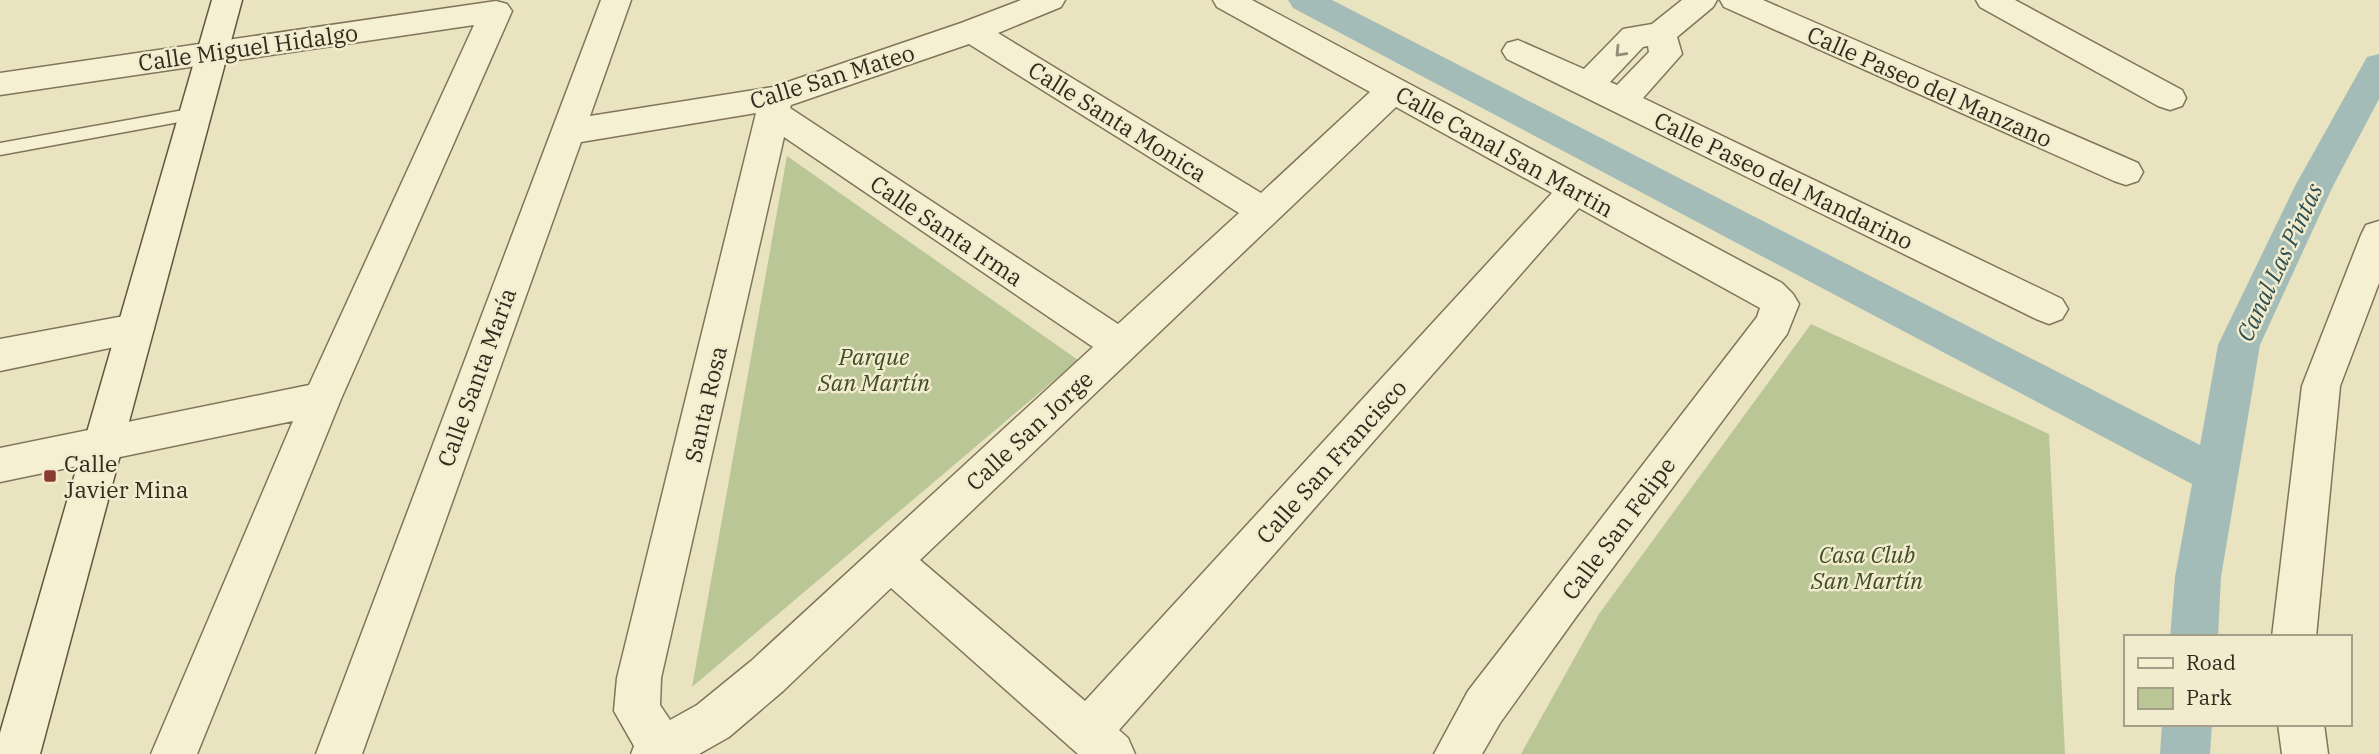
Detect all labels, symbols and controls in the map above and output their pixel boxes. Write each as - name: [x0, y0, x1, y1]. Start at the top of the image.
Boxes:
- street label: Calle Miguel Hidalgo: [136, 17, 360, 77]
- street label: Calle Paseo del Manzano: [1803, 18, 2057, 154]
- street label: Calle San Mateo: [746, 37, 918, 115]
- one-way arrow: [1616, 43, 1629, 56]
- street label: Calle Santa Monica: [1023, 54, 1213, 188]
- street label: Calle Canal San Martin: [1391, 79, 1619, 223]
- street label: Calle Paseo del Mandarino: [1649, 104, 1919, 256]
- street label: Calle Santa Irma: [865, 168, 1029, 292]
- water label: Canal Las Pintas: [2228, 178, 2330, 346]
- street label: Calle Santa María: [430, 283, 522, 471]
- park label: Parque San Martín: [817, 341, 930, 397]
- street label: Santa Rosa: [677, 343, 733, 465]
- street label: Calle San Jorge: [959, 363, 1099, 497]
- street label: Calle San Francisco: [1249, 373, 1413, 549]
- place label: Calle Javier Mina: [64, 448, 189, 504]
- street label: Calle San Felipe: [1554, 451, 1682, 605]
- marker: Calle Javier Mina: [42, 468, 58, 484]
- park label: Casa Club San Martín: [1810, 539, 1923, 595]
- legend: [2124, 635, 2351, 726]
- text: Road: [2186, 648, 2236, 676]
- text: Park: [2186, 683, 2233, 711]

